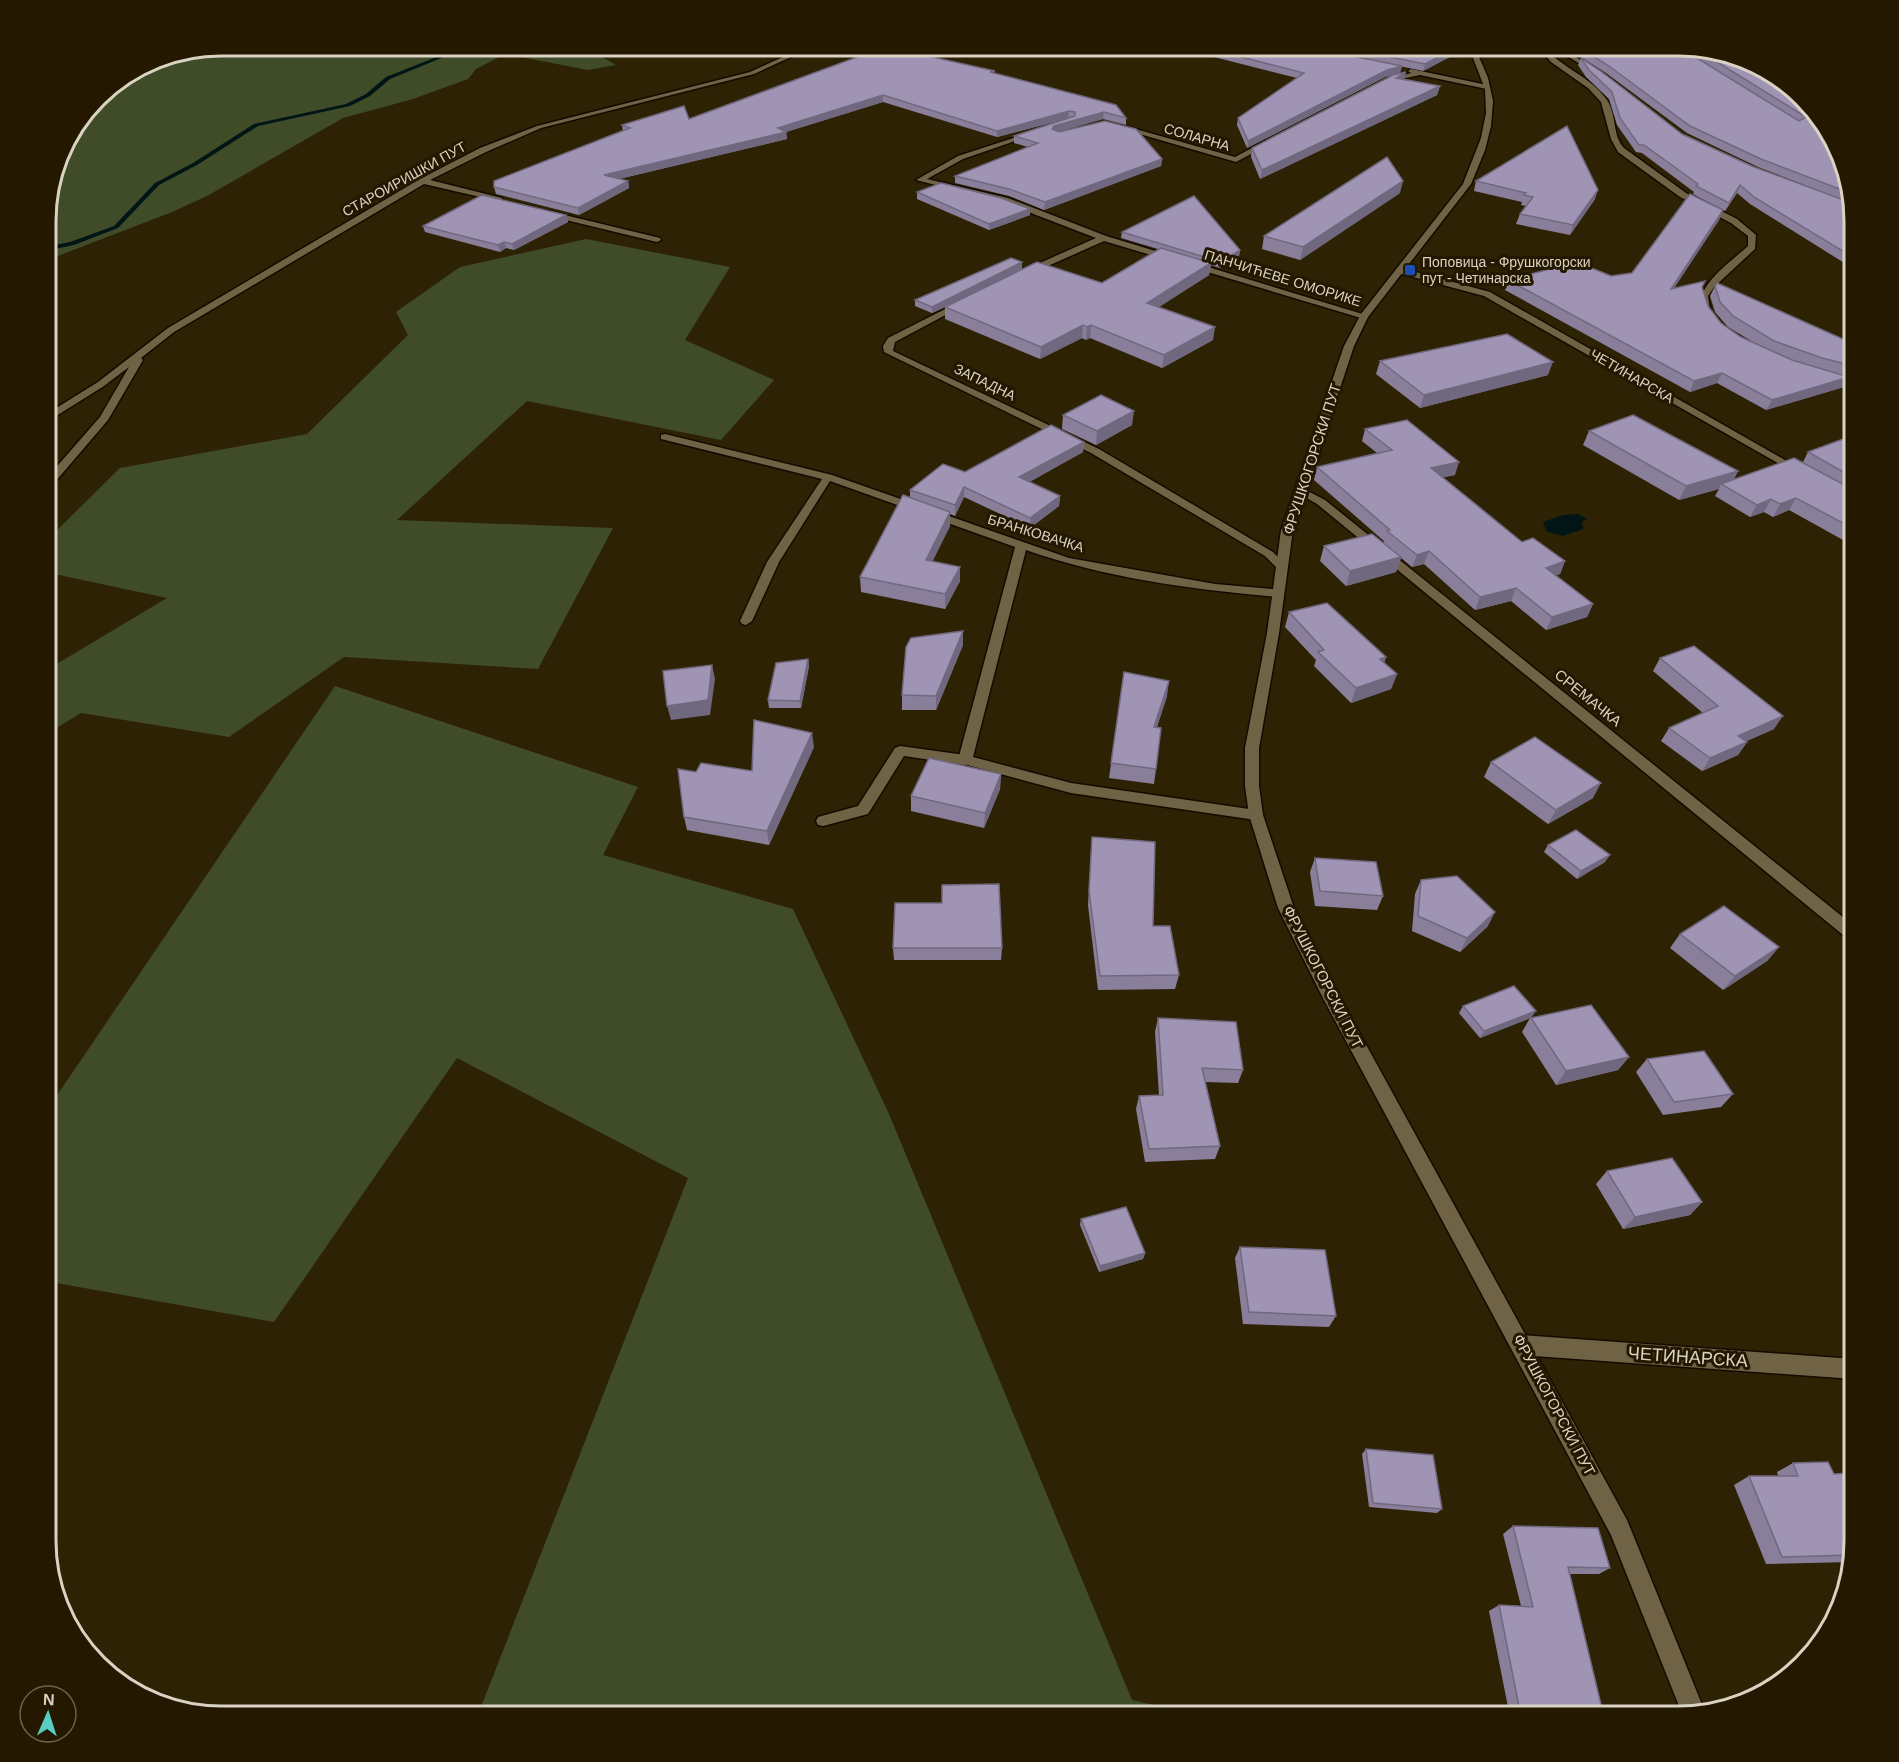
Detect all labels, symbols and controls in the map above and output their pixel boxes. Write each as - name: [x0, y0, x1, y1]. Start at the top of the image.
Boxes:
- street label: СОЛАРНА: [1162, 120, 1232, 154]
- street label: СТАРОИРИШКИ ПУТ: [339, 138, 469, 220]
- street label: ПАНЧИЋЕВЕ ОМОРИКЕ: [1203, 247, 1363, 309]
- place label: Поповица - Фрушкогорски пут - Четинарска: [1422, 254, 1591, 286]
- marker: Поповица - Фрушкогорски пут - Четинарска: [1403, 263, 1417, 277]
- street label: ЧЕТИНАРСКА: [1588, 346, 1677, 407]
- street label: ЗАПАДНА: [952, 360, 1019, 404]
- street label: ФРУШКОГОРСКИ ПУТ: [1279, 381, 1344, 536]
- street label: БРАНКОВАЧКА: [986, 511, 1087, 555]
- street label: СРЕМАЧКА: [1552, 666, 1625, 730]
- street label: ФРУШКОГОРСКИ ПУТ: [1280, 903, 1367, 1051]
- street label: ФРУШКОГОРСКИ ПУТ: [1510, 1331, 1599, 1478]
- street label: ЧЕТИНАРСКА: [1627, 1343, 1749, 1371]
- north arrow: [18, 1684, 78, 1744]
- text: N: [43, 1691, 55, 1708]

